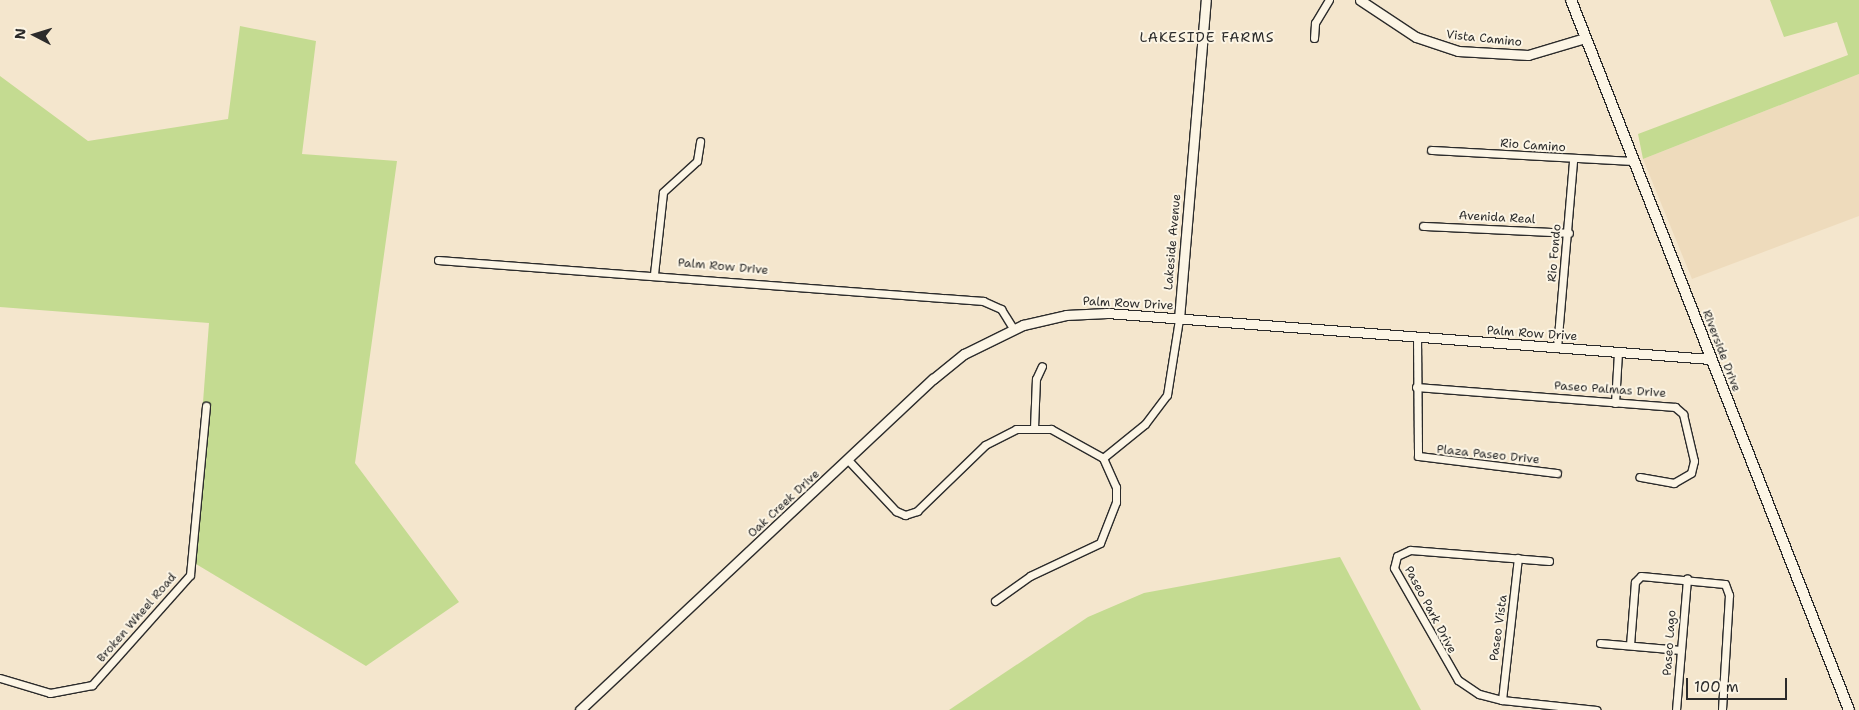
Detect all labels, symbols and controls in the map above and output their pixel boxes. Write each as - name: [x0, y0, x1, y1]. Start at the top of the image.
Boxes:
- north arrow: [10, 10, 60, 60]
- text: N: [11, 27, 30, 40]
- street label: Vista Camino: [1445, 28, 1523, 50]
- district label: LAKESIDE FARMS: [1138, 29, 1276, 45]
- street label: Rio Camino: [1500, 137, 1566, 155]
- street label: Lakeside Avenue: [1162, 193, 1184, 291]
- street label: Avenida Real: [1458, 209, 1536, 227]
- street label: Rio Fondo: [1545, 223, 1565, 283]
- street label: Palm Row Drive: [677, 256, 769, 278]
- street label: Palm Row Drive: [1082, 294, 1174, 314]
- street label: Riverside Drive: [1699, 308, 1743, 394]
- street label: Palm Row Drive: [1486, 324, 1578, 344]
- street label: Paseo Palmas Drive: [1554, 379, 1666, 401]
- street label: Plaza Paseo Drive: [1436, 442, 1540, 468]
- street label: Oak Creek Drive: [745, 467, 823, 541]
- street label: Paseo Park Drive: [1401, 564, 1459, 656]
- street label: Broken Wheel Road: [94, 570, 180, 666]
- street label: Paseo Vista: [1487, 594, 1511, 662]
- street label: Paseo Lago: [1661, 610, 1679, 676]
- scale bar: [1689, 668, 1790, 700]
- text: 100 m: [1694, 677, 1739, 697]

